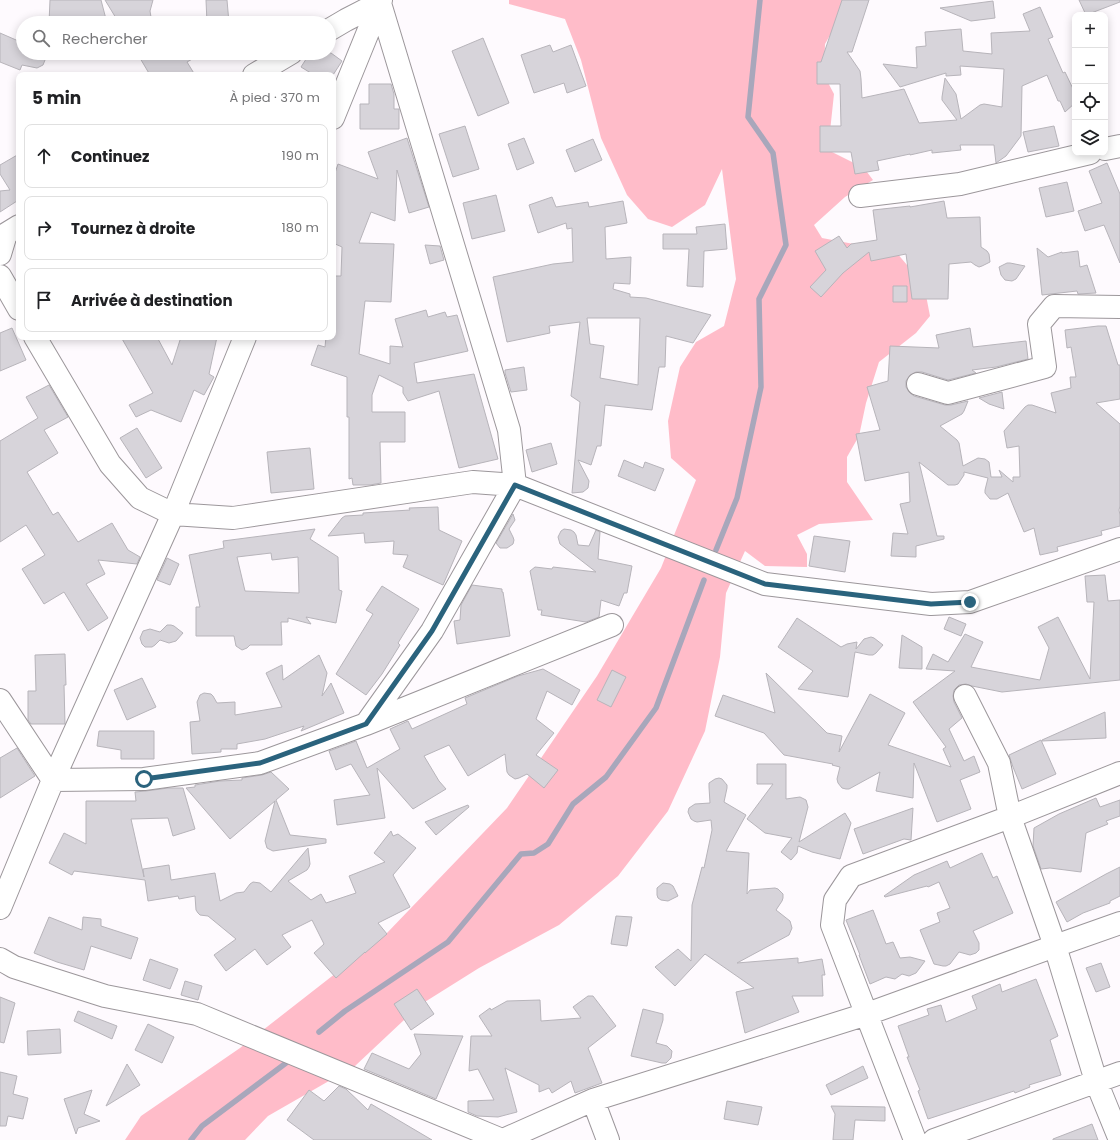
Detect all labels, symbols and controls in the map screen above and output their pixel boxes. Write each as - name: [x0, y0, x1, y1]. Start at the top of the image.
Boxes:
- map controls: [1072, 12, 1108, 156]
- button: +: [1072, 12, 1108, 48]
- search box: [16, 16, 336, 60]
- icon: search: [30, 27, 52, 49]
- text: Rechercher: [62, 28, 148, 49]
- button: −: [1072, 48, 1108, 84]
- button: locate: [1072, 84, 1108, 120]
- text: 5 min: [32, 86, 81, 110]
- text: À pied · 370 m: [229, 88, 320, 107]
- button: layers: [1072, 120, 1108, 156]
- icon: ahead: [33, 145, 55, 167]
- text: Continuez: [71, 146, 150, 167]
- text: 190 m: [282, 146, 319, 165]
- icon: right: [33, 217, 55, 239]
- text: Tournez à droite: [71, 218, 195, 239]
- text: 180 m: [282, 218, 319, 237]
- icon: arrive: [33, 289, 55, 311]
- text: Arrivée à destination: [71, 290, 233, 311]
- route end: [961, 593, 979, 611]
- route start: [135, 770, 153, 788]

